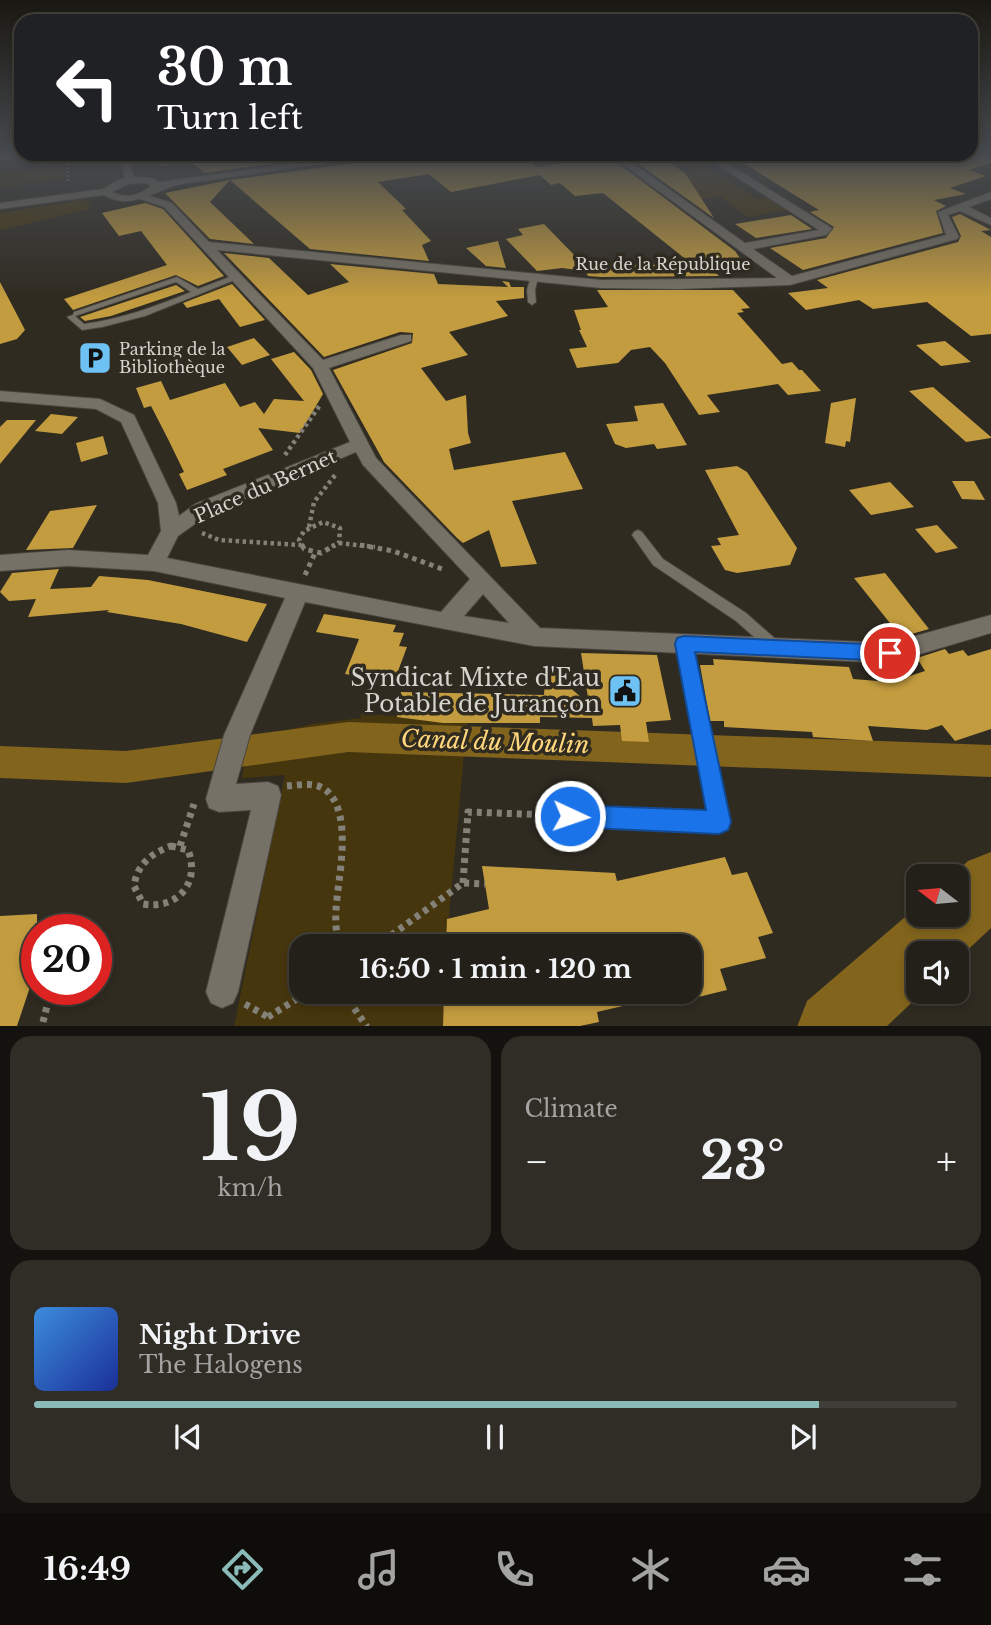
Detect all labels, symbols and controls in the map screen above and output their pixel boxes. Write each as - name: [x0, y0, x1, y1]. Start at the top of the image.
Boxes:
- text: 30 m: [157, 37, 292, 98]
- icon: left: [42, 42, 133, 133]
- text: Turn left: [157, 98, 303, 138]
- street label: Rue de la République: [576, 254, 750, 274]
- parking icon: Parking de la Bibliothèque: [76, 339, 114, 377]
- place label: Parking de la Bibliothèque: [119, 339, 225, 377]
- street label: Place du Bernet: [191, 445, 340, 528]
- pin: [860, 623, 920, 683]
- icon: arrive: [871, 634, 909, 672]
- place label: Syndicat Mixte d'Eau Potable de Jurançon: [351, 664, 600, 718]
- public building icon: Syndicat Mixte d'Eau Potable de Jurançon: [606, 672, 644, 710]
- water label: Canal du Moulin: [400, 724, 590, 759]
- position arrow: [533, 779, 607, 853]
- north arrow: [906, 864, 970, 928]
- map controls: [906, 864, 969, 1004]
- speed limit sign: 20: [21, 914, 112, 1005]
- button: sound: [906, 941, 969, 1004]
- text: 16:50 · 1 min · 120 m: [359, 953, 632, 985]
- text: 19: [200, 1072, 301, 1185]
- text: Climate: [525, 1095, 618, 1123]
- text: 23°: [700, 1129, 785, 1193]
- text: −: [525, 1138, 549, 1185]
- text: +: [936, 1138, 957, 1185]
- text: km/h: [218, 1174, 283, 1202]
- text: Night Drive: [139, 1319, 301, 1351]
- text: The Halogens: [139, 1351, 303, 1379]
- icon: previous: [169, 1418, 207, 1456]
- icon: pause: [476, 1418, 514, 1456]
- icon: next: [784, 1418, 822, 1456]
- icon: directions: [218, 1545, 267, 1594]
- icon: music: [354, 1545, 403, 1594]
- icon: phone: [490, 1545, 539, 1594]
- icon: climate: [626, 1545, 675, 1594]
- icon: car: [762, 1545, 811, 1594]
- icon: filters: [898, 1545, 947, 1594]
- text: 16:49: [44, 1549, 131, 1589]

